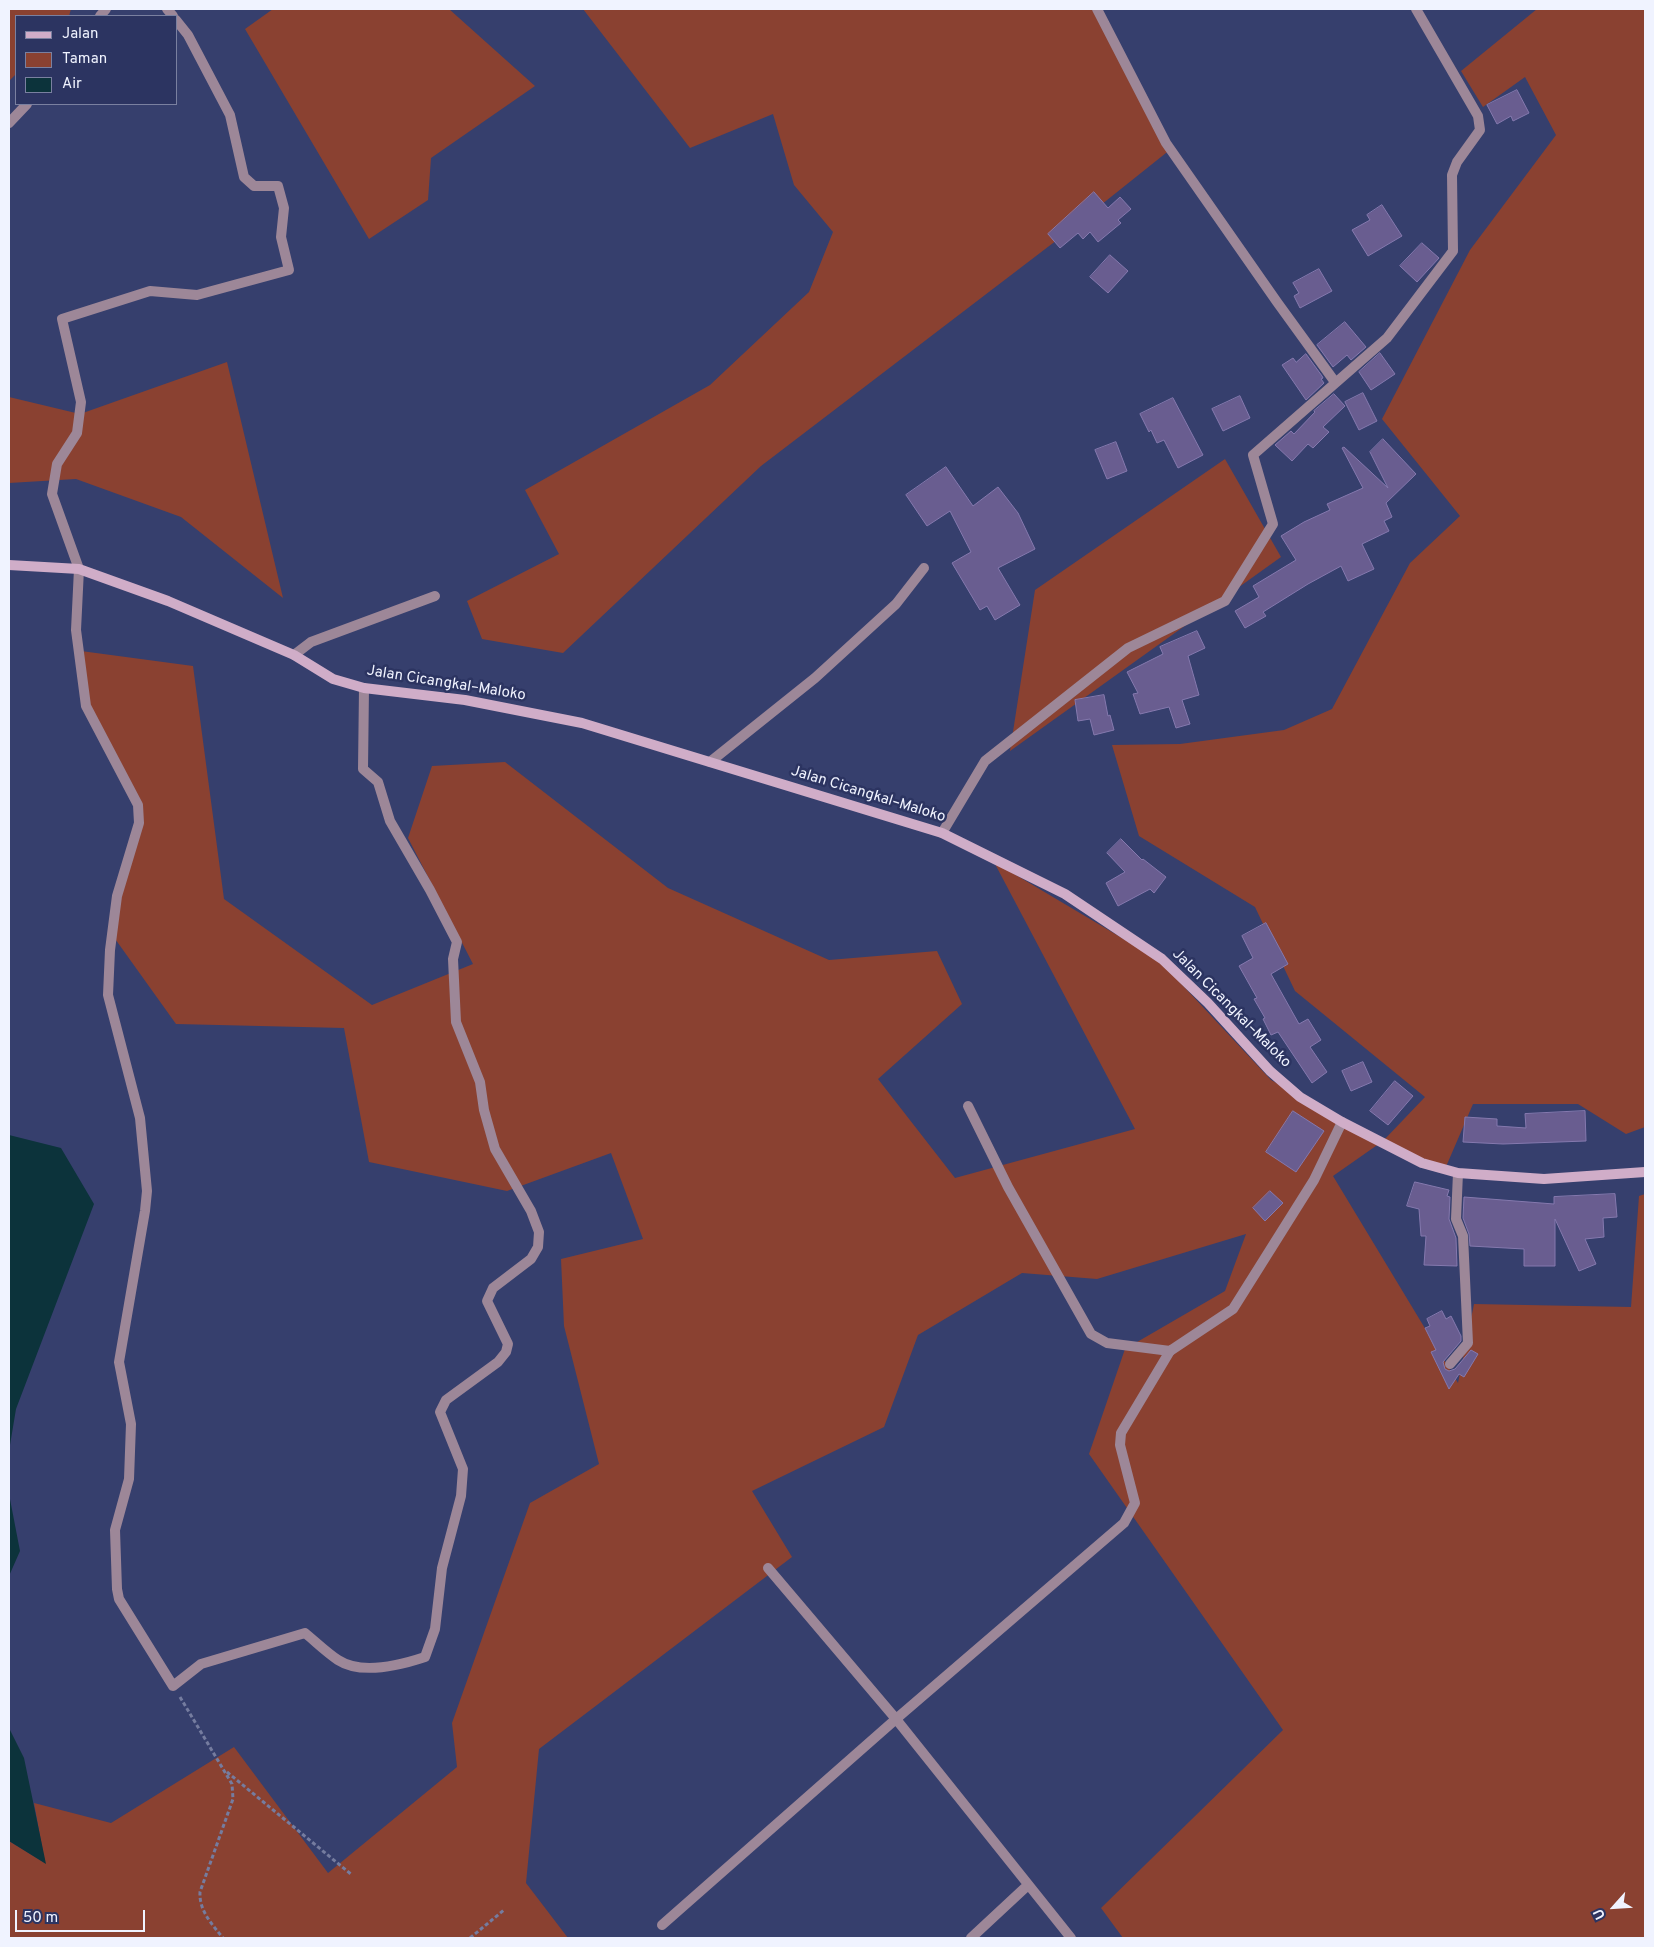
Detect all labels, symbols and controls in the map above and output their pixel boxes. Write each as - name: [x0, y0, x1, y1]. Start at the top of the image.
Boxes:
- legend: [15, 15, 178, 105]
- text: Jalan: [62, 25, 99, 44]
- text: Taman: [62, 50, 107, 69]
- text: Air: [62, 75, 82, 94]
- street label: Jalan Cicangkal–Maloko: [365, 663, 527, 705]
- street label: Jalan Cicangkal–Maloko: [789, 763, 947, 827]
- street label: Jalan Cicangkal–Maloko: [1168, 946, 1294, 1072]
- north arrow: [1589, 1882, 1639, 1932]
- scale bar: [18, 1900, 148, 1932]
- text: U: [1590, 1906, 1610, 1922]
- text: 50 m: [23, 1909, 58, 1928]

